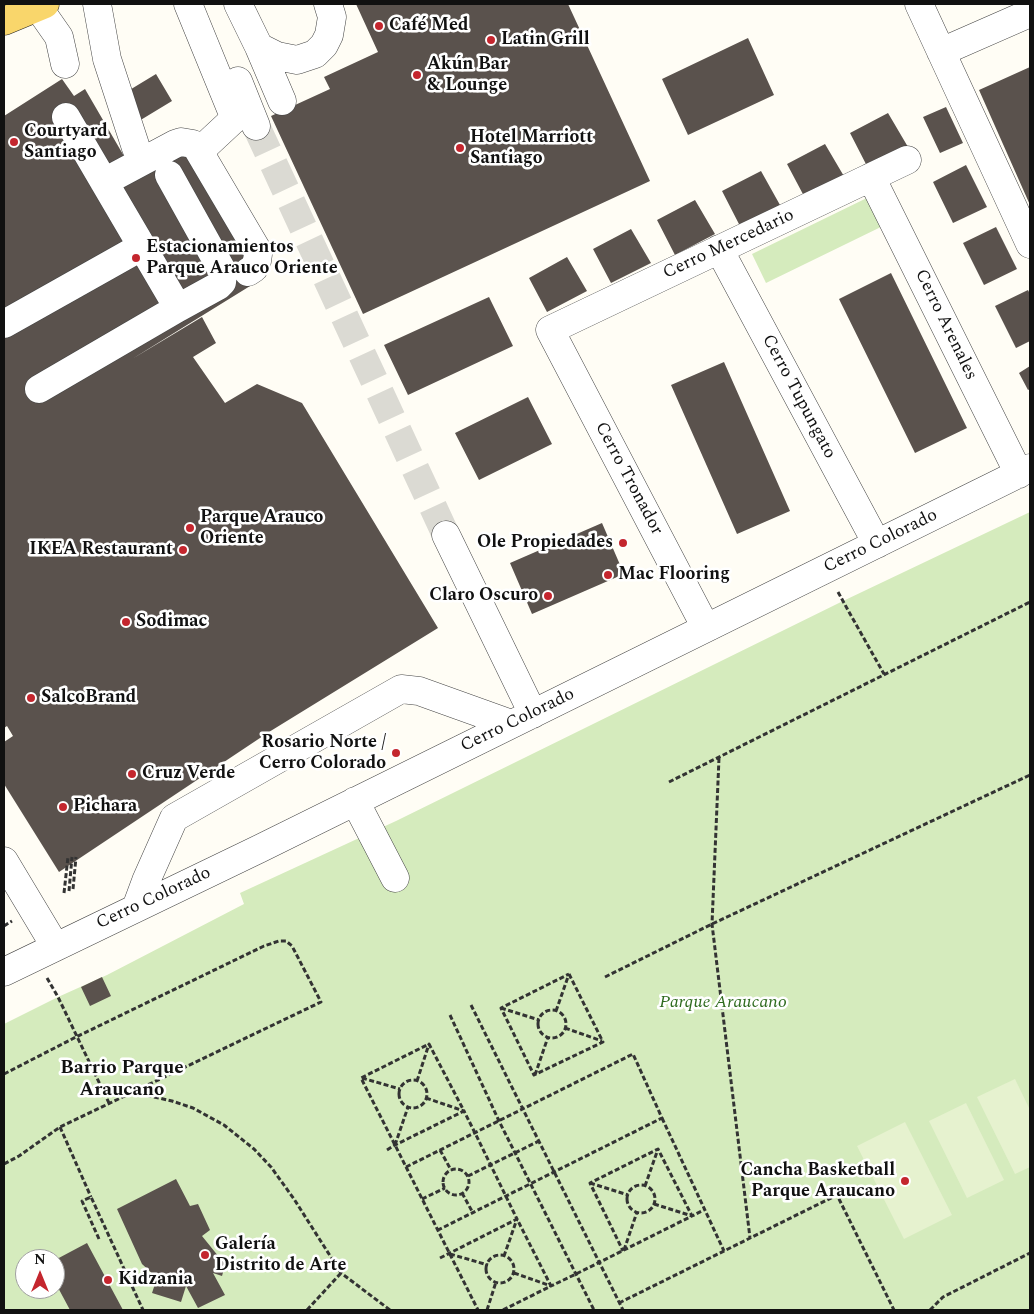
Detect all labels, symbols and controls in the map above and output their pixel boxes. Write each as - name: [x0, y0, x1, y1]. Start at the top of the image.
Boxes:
- place label: Café Med: [389, 15, 469, 37]
- marker: Café Med: [373, 20, 385, 32]
- place label: Latin Grill: [501, 29, 590, 51]
- marker: Latin Grill: [485, 34, 497, 46]
- place label: Akún Bar & Lounge: [427, 54, 508, 96]
- marker: Akún Bar & Lounge: [411, 69, 423, 81]
- place label: Courtyard Santiago: [24, 121, 108, 163]
- place label: Hotel Marriott Santiago: [470, 127, 593, 170]
- marker: Courtyard Santiago: [8, 136, 20, 148]
- marker: Hotel Marriott Santiago: [454, 142, 466, 154]
- street label: Cerro Mercedario: [660, 205, 798, 285]
- place label: Estacionamientos Parque Arauco Oriente: [146, 237, 338, 280]
- marker: Estacionamientos Parque Arauco Oriente: [130, 252, 142, 264]
- street label: Cerro Arenales: [909, 266, 981, 384]
- street label: Cerro Tupungato: [756, 331, 840, 463]
- street label: Cerro Tronador: [589, 419, 667, 539]
- street label: Cerro Colorado: [821, 505, 941, 579]
- place label: Parque Arauco Oriente: [200, 507, 323, 550]
- marker: Parque Arauco Oriente: [184, 522, 196, 534]
- place label: Ole Propiedades: [477, 532, 613, 554]
- marker: Ole Propiedades: [617, 537, 629, 549]
- place label: IKEA Restaurant: [29, 539, 173, 561]
- marker: IKEA Restaurant: [177, 544, 189, 556]
- place label: Mac Flooring: [618, 564, 730, 586]
- marker: Mac Flooring: [602, 569, 614, 581]
- place label: Claro Oscuro: [429, 585, 538, 607]
- marker: Claro Oscuro: [542, 590, 554, 602]
- place label: Sodimac: [136, 611, 207, 633]
- marker: Sodimac: [120, 616, 132, 628]
- street label: Cerro Colorado: [458, 684, 578, 758]
- place label: SalcoBrand: [41, 687, 136, 709]
- marker: SalcoBrand: [25, 692, 37, 704]
- place label: Rosario Norte / Cerro Colorado: [259, 732, 386, 774]
- marker: Rosario Norte / Cerro Colorado: [390, 747, 402, 759]
- place label: Cruz Verde: [142, 763, 235, 785]
- marker: Cruz Verde: [126, 768, 138, 780]
- place label: Pichara: [73, 796, 137, 818]
- marker: Pichara: [57, 801, 69, 813]
- street label: Cerro Colorado: [93, 863, 215, 935]
- park label: Parque Araucano: [659, 992, 787, 1014]
- district label: Barrio Parque Araucano: [60, 1058, 184, 1102]
- place label: Cancha Basketball Parque Araucano: [741, 1160, 895, 1202]
- marker: Cancha Basketball Parque Araucano: [899, 1175, 911, 1187]
- place label: Galería Distrito de Arte: [215, 1234, 346, 1276]
- north arrow: [15, 1249, 65, 1299]
- text: N: [34, 1249, 46, 1270]
- marker: Galería Distrito de Arte: [199, 1249, 211, 1261]
- place label: Kidzania: [118, 1269, 193, 1291]
- marker: Kidzania: [102, 1274, 114, 1286]

